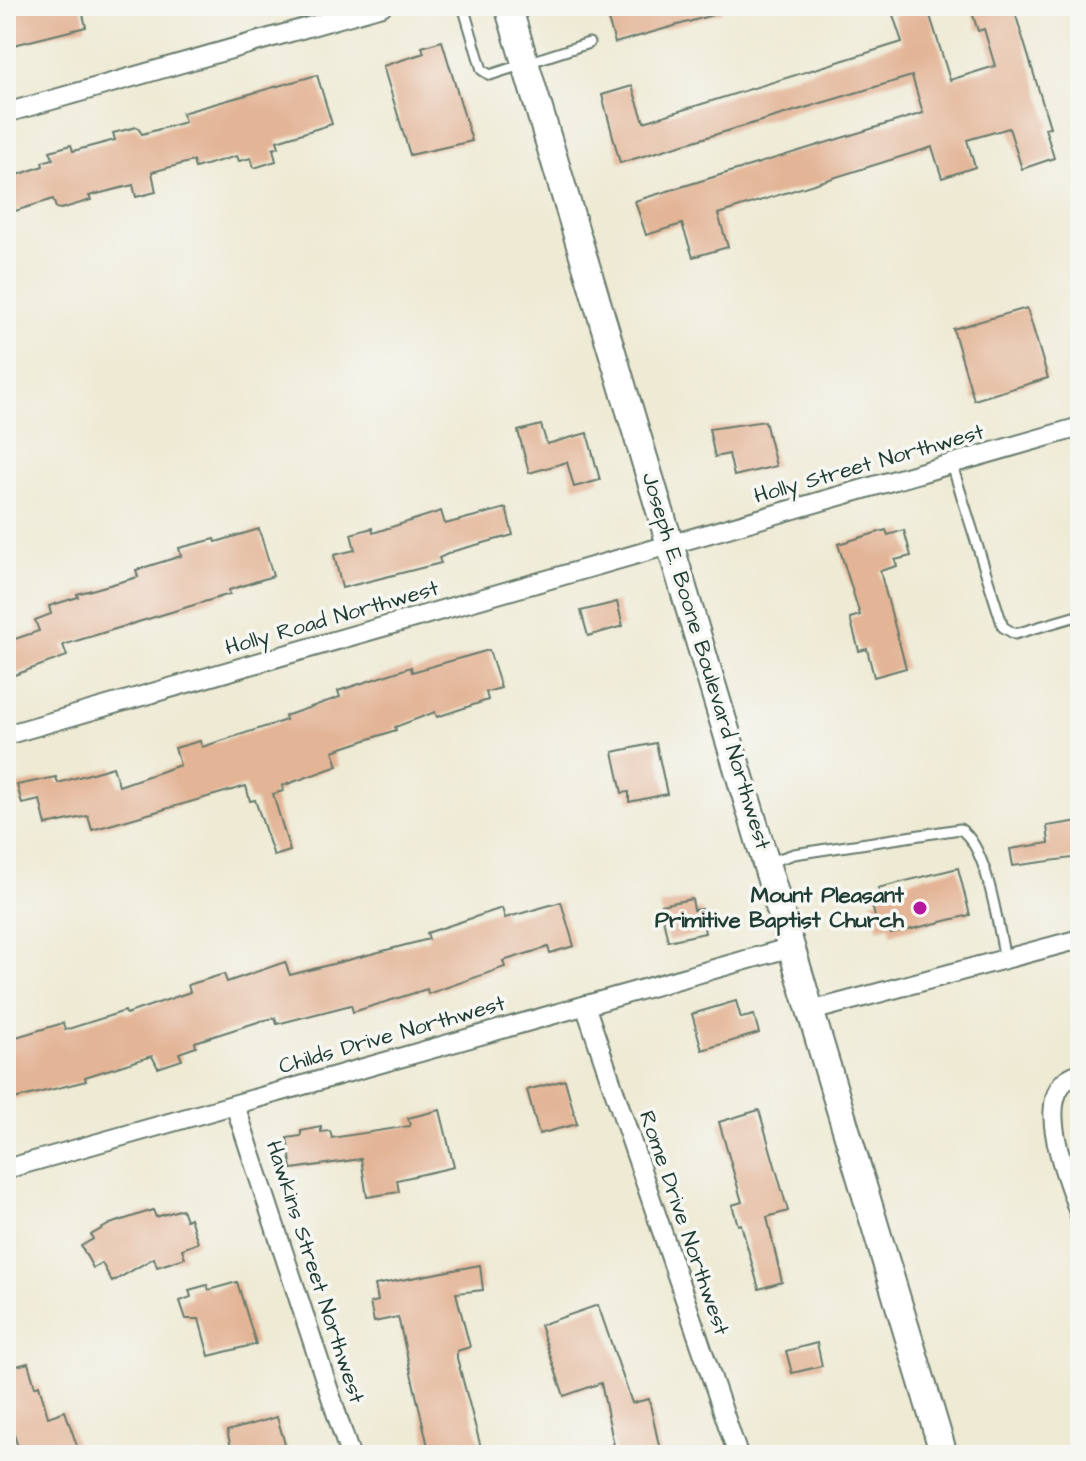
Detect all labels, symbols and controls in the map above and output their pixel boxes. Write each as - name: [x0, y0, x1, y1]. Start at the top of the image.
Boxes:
- street label: Holly Street Northwest: [750, 416, 988, 513]
- street label: Joseph E. Boone Boulevard Northwest: [634, 469, 778, 854]
- street label: Holly Road Northwest: [222, 573, 443, 664]
- place label: Mount Pleasant Primitive Baptist Church: [655, 880, 905, 936]
- marker: Mount Pleasant Primitive Baptist Church: [911, 899, 929, 917]
- street label: Childs Drive Northwest: [275, 988, 509, 1082]
- street label: Rome Drive Northwest: [631, 1107, 737, 1339]
- street label: Hawkins Street Northwest: [258, 1137, 372, 1407]

